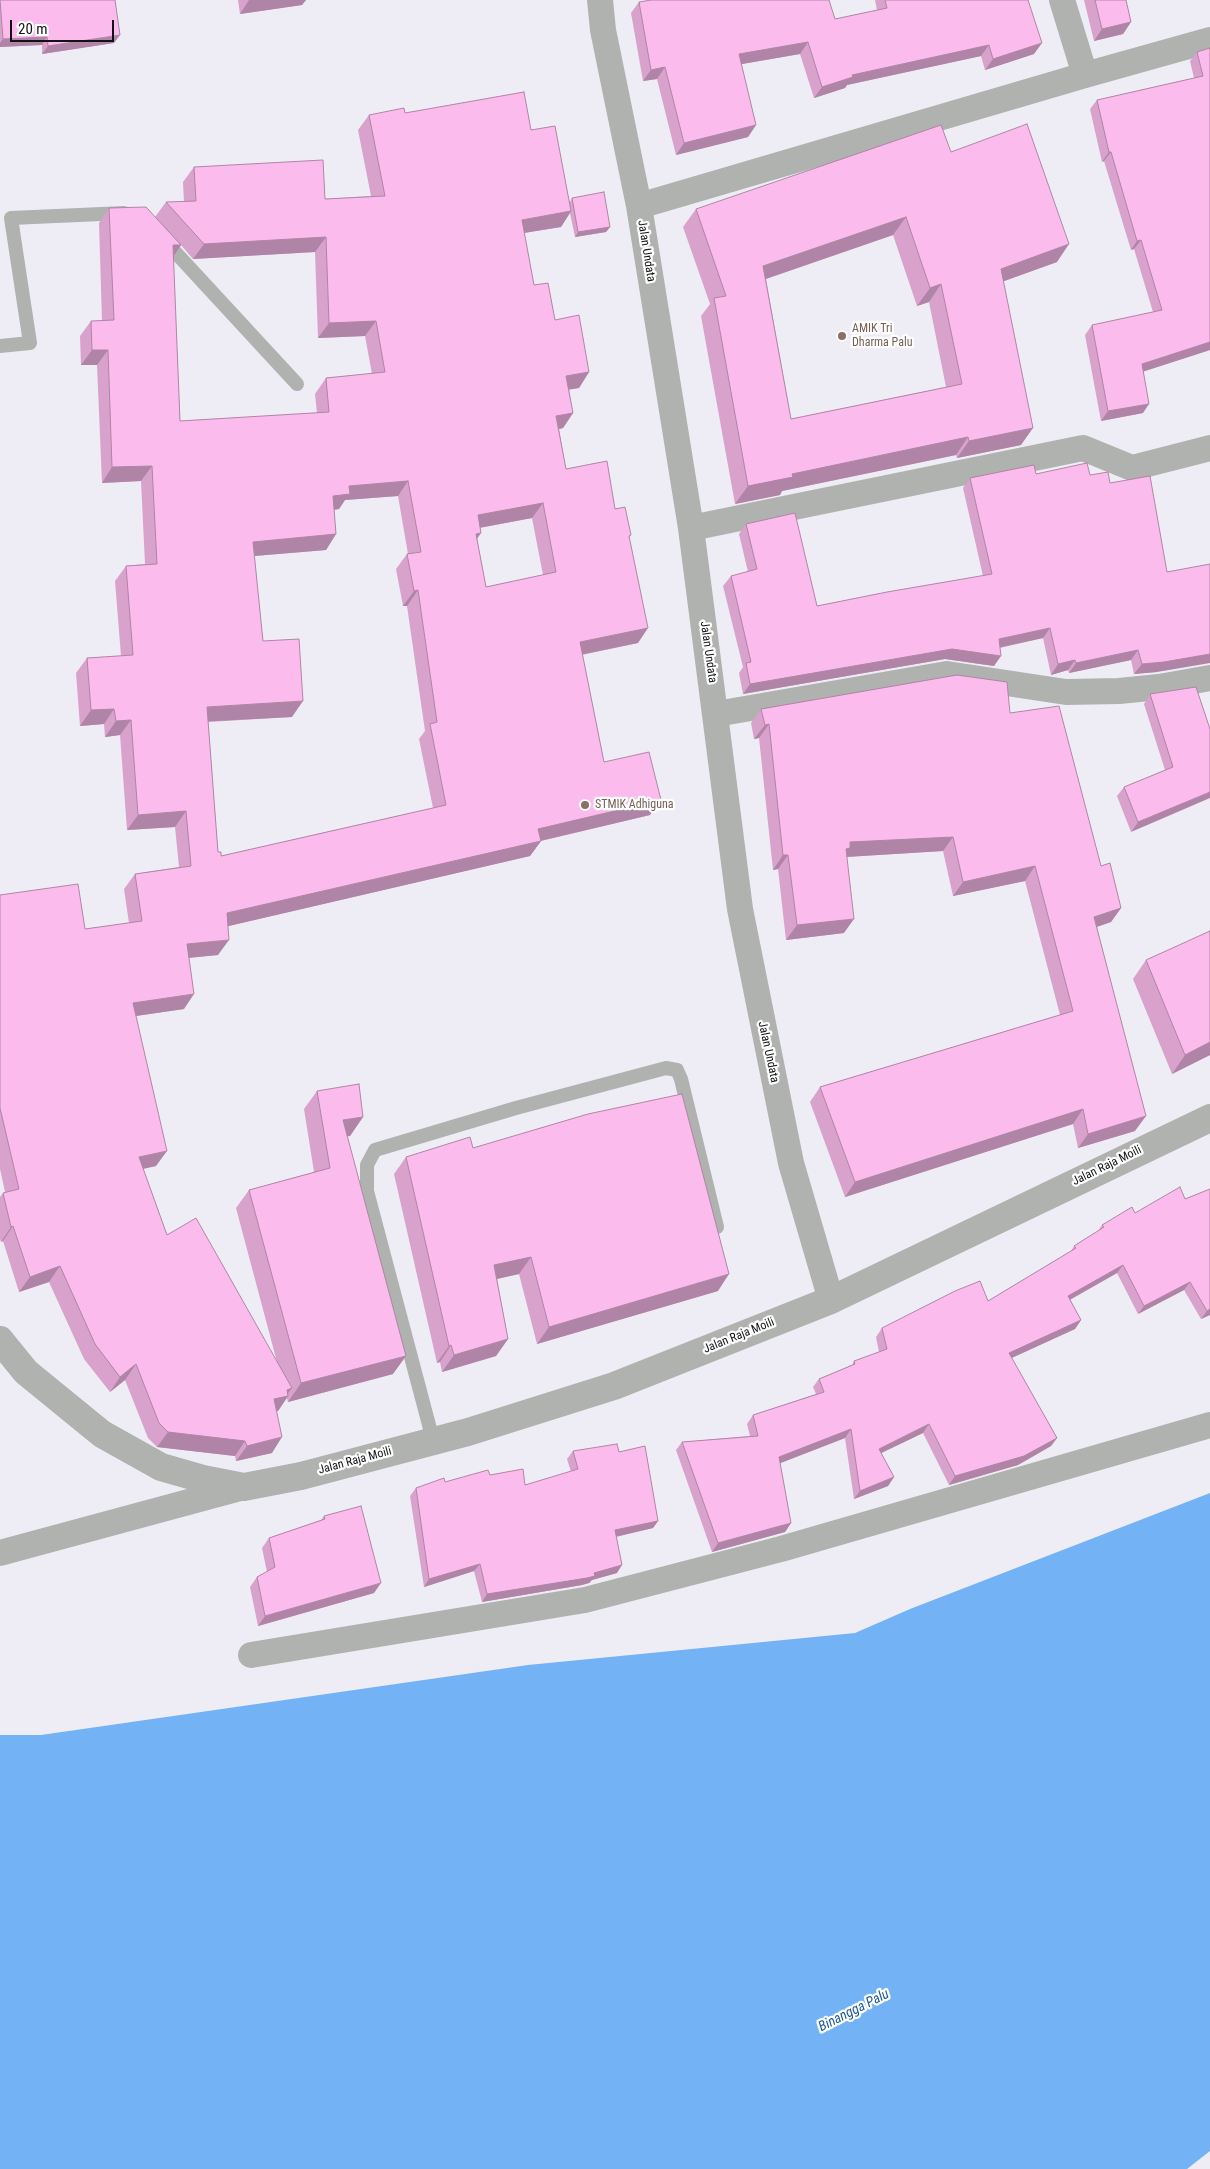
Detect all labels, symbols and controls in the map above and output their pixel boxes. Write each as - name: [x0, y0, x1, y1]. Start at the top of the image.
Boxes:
- scale bar: [12, 10, 116, 42]
- text: 20 m: [18, 20, 48, 38]
- street label: Jalan Undata: [634, 219, 658, 283]
- place label: AMIK Tri Dharma Palu: [852, 322, 912, 350]
- marker: AMIK Tri Dharma Palu: [836, 330, 848, 342]
- street label: Jalan Undata: [697, 620, 719, 684]
- place label: STMIK Adhiguna: [595, 798, 674, 812]
- marker: STMIK Adhiguna: [579, 799, 591, 811]
- street label: Jalan Undata: [754, 1020, 782, 1084]
- street label: Jalan Raja Moili: [1070, 1143, 1144, 1189]
- street label: Jalan Raja Moili: [701, 1315, 777, 1357]
- street label: Jalan Raja Moili: [317, 1444, 393, 1478]
- water label: Binangga Palu: [816, 1986, 892, 2036]

